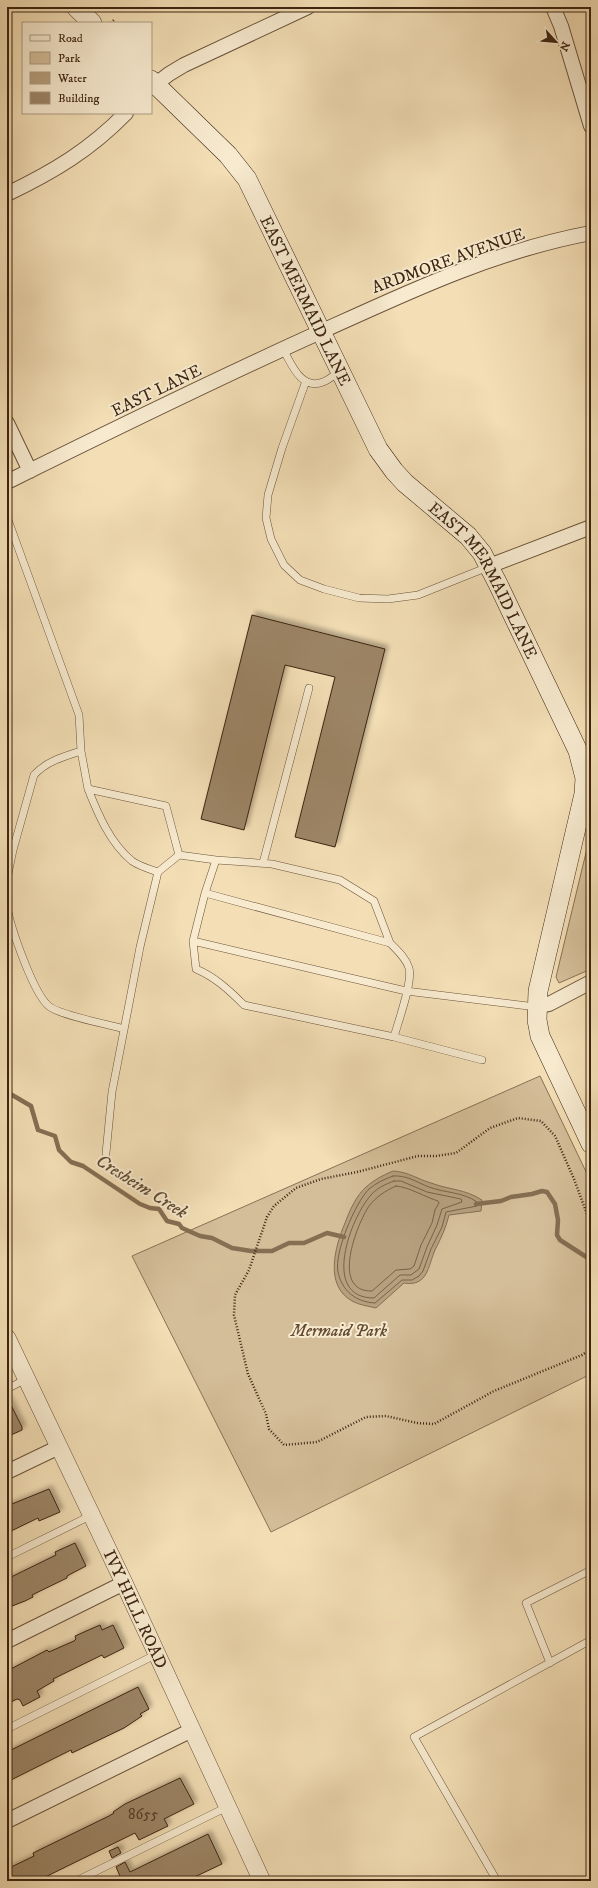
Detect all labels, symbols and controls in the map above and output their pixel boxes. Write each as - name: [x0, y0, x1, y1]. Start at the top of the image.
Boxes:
- legend: [22, 22, 152, 114]
- north arrow: [536, 22, 576, 62]
- text: Road: [58, 31, 83, 46]
- text: N: [556, 39, 572, 53]
- text: Park: [58, 51, 80, 66]
- text: Water: [57, 71, 87, 86]
- text: Building: [58, 91, 99, 106]
- street label: EAST MERMAID LANE: [254, 212, 356, 389]
- street label: ARDMORE AVENUE: [369, 223, 528, 299]
- street label: EAST LANE: [108, 360, 205, 422]
- street label: EAST MERMAID LANE: [423, 497, 542, 662]
- water label: Cresheim Creek: [92, 1150, 192, 1224]
- park label: Mermaid Park: [290, 1320, 388, 1342]
- street label: IVY HILL ROAD: [98, 1546, 172, 1672]
- house number: 8655: [128, 1805, 159, 1824]

